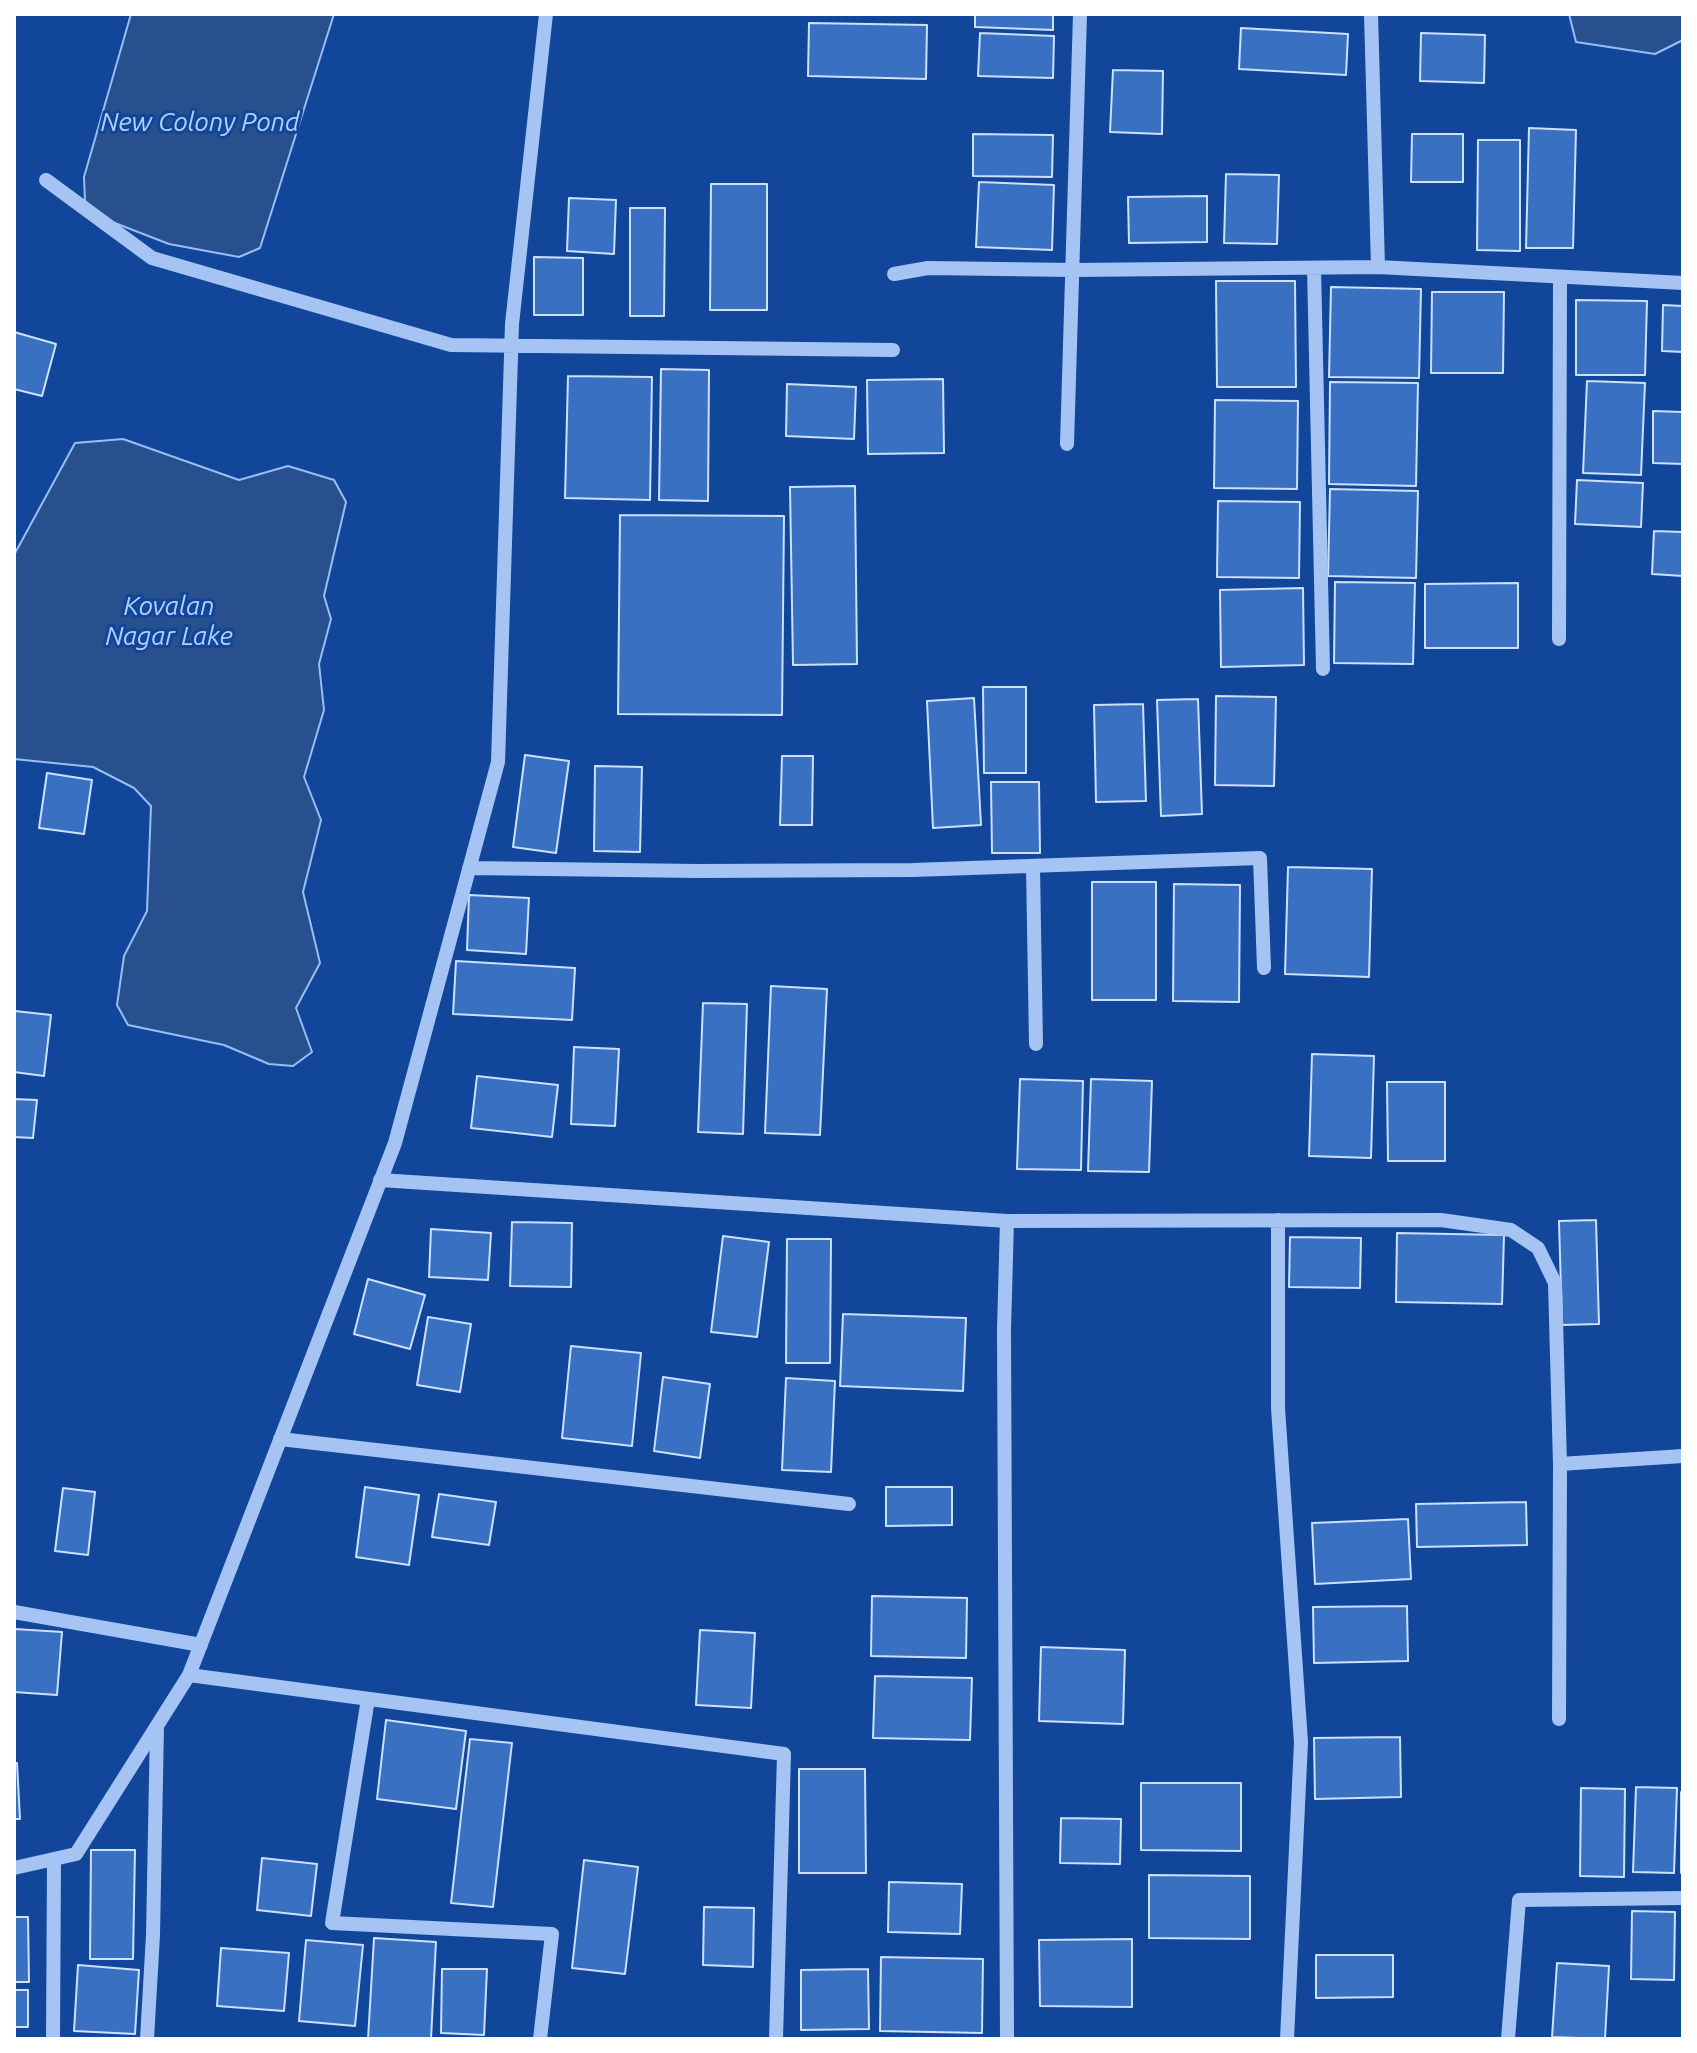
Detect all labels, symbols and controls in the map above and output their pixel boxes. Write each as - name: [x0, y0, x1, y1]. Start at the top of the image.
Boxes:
- water label: New Colony Pond: [101, 106, 299, 138]
- water label: Kovalan Nagar Lake: [105, 590, 233, 652]

